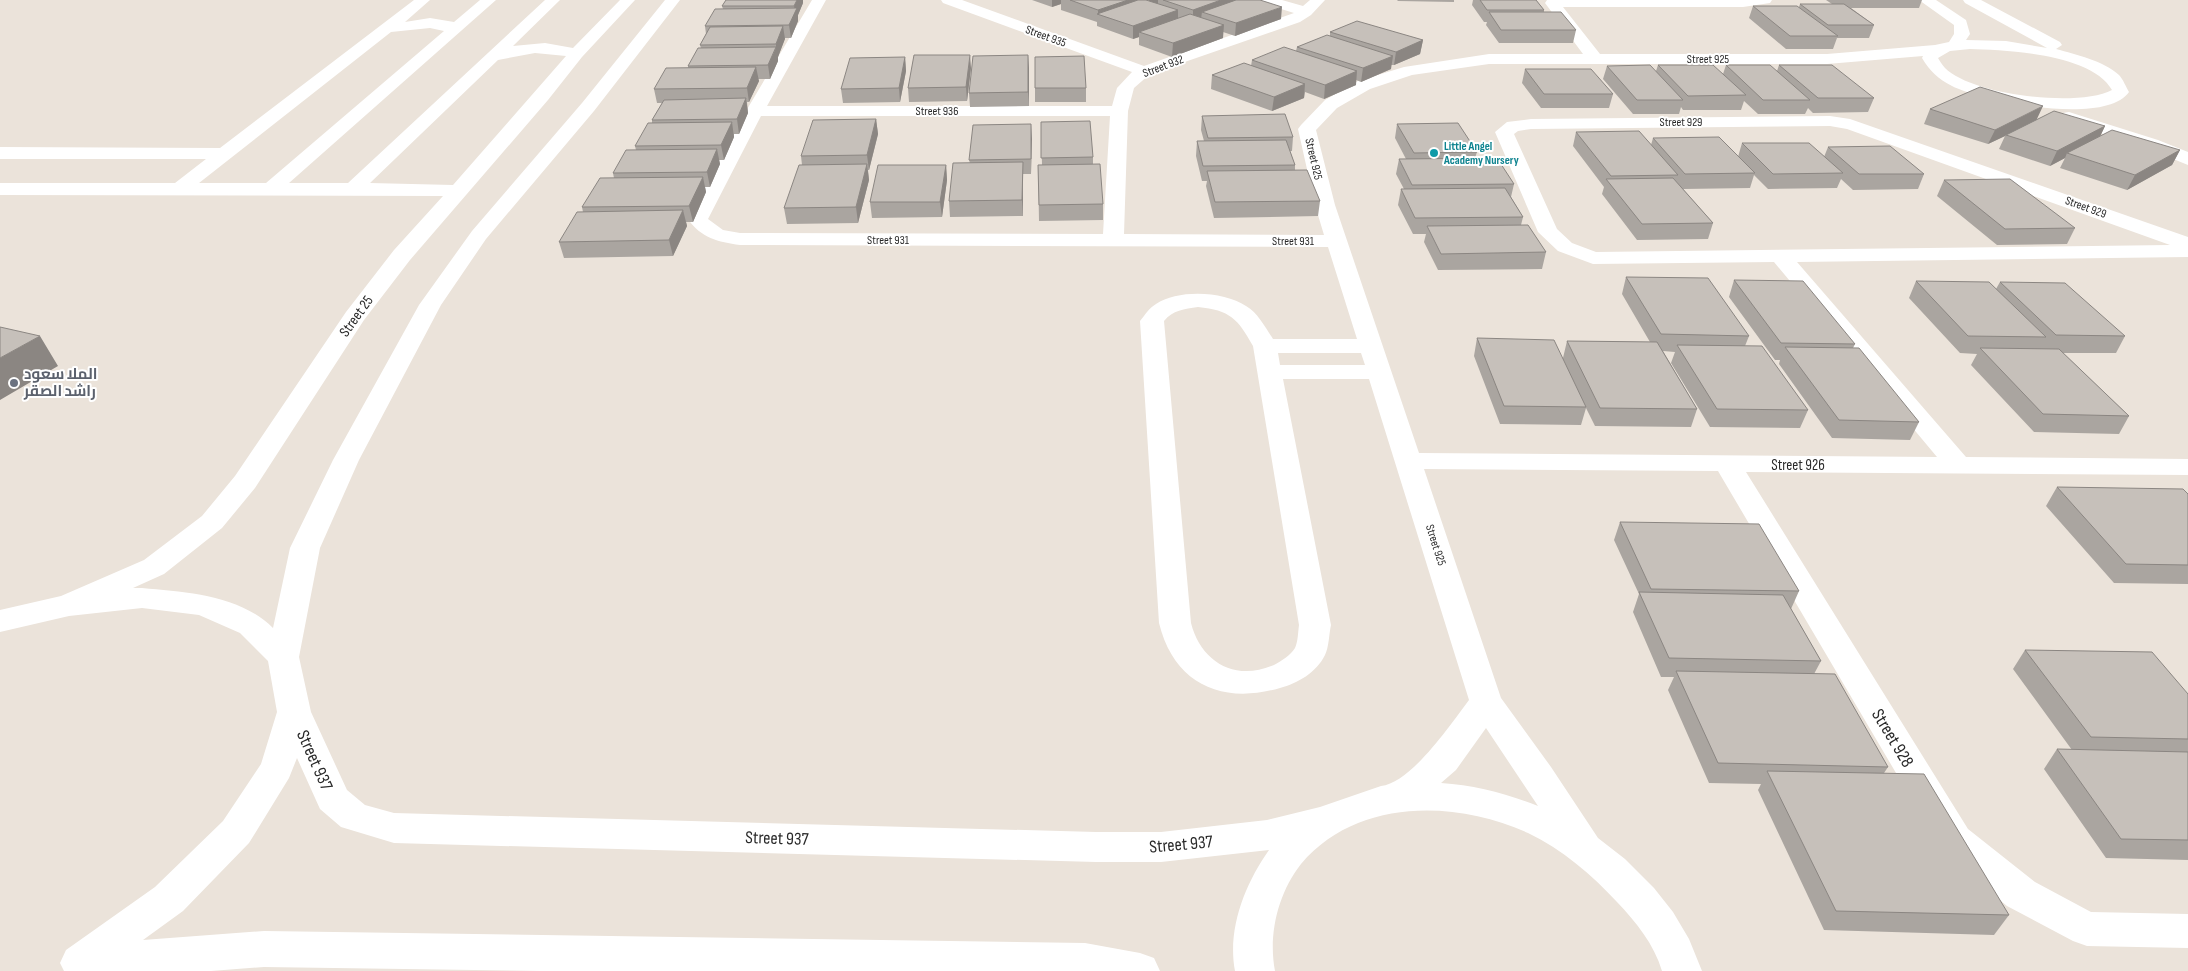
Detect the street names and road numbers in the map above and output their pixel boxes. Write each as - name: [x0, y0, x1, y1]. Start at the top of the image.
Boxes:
- street label: Street 935: [1023, 22, 1068, 51]
- street label: Street 932: [1141, 52, 1186, 81]
- street label: Street 925: [1687, 52, 1729, 67]
- street label: Street 936: [916, 104, 958, 119]
- street label: Street 929: [1660, 115, 1702, 130]
- street label: Street 925: [1301, 137, 1326, 182]
- street label: Street 929: [2063, 193, 2109, 222]
- street label: Street 931: [867, 233, 910, 248]
- street label: Street 931: [1272, 234, 1315, 249]
- street label: Street 25: [335, 292, 378, 341]
- street label: Street 926: [1771, 456, 1825, 475]
- street label: Street 925: [1422, 523, 1449, 568]
- street label: Street 928: [1867, 705, 1918, 771]
- street label: Street 937: [292, 727, 337, 794]
- street label: Street 937: [745, 827, 810, 850]
- street label: Street 937: [1148, 831, 1214, 858]

